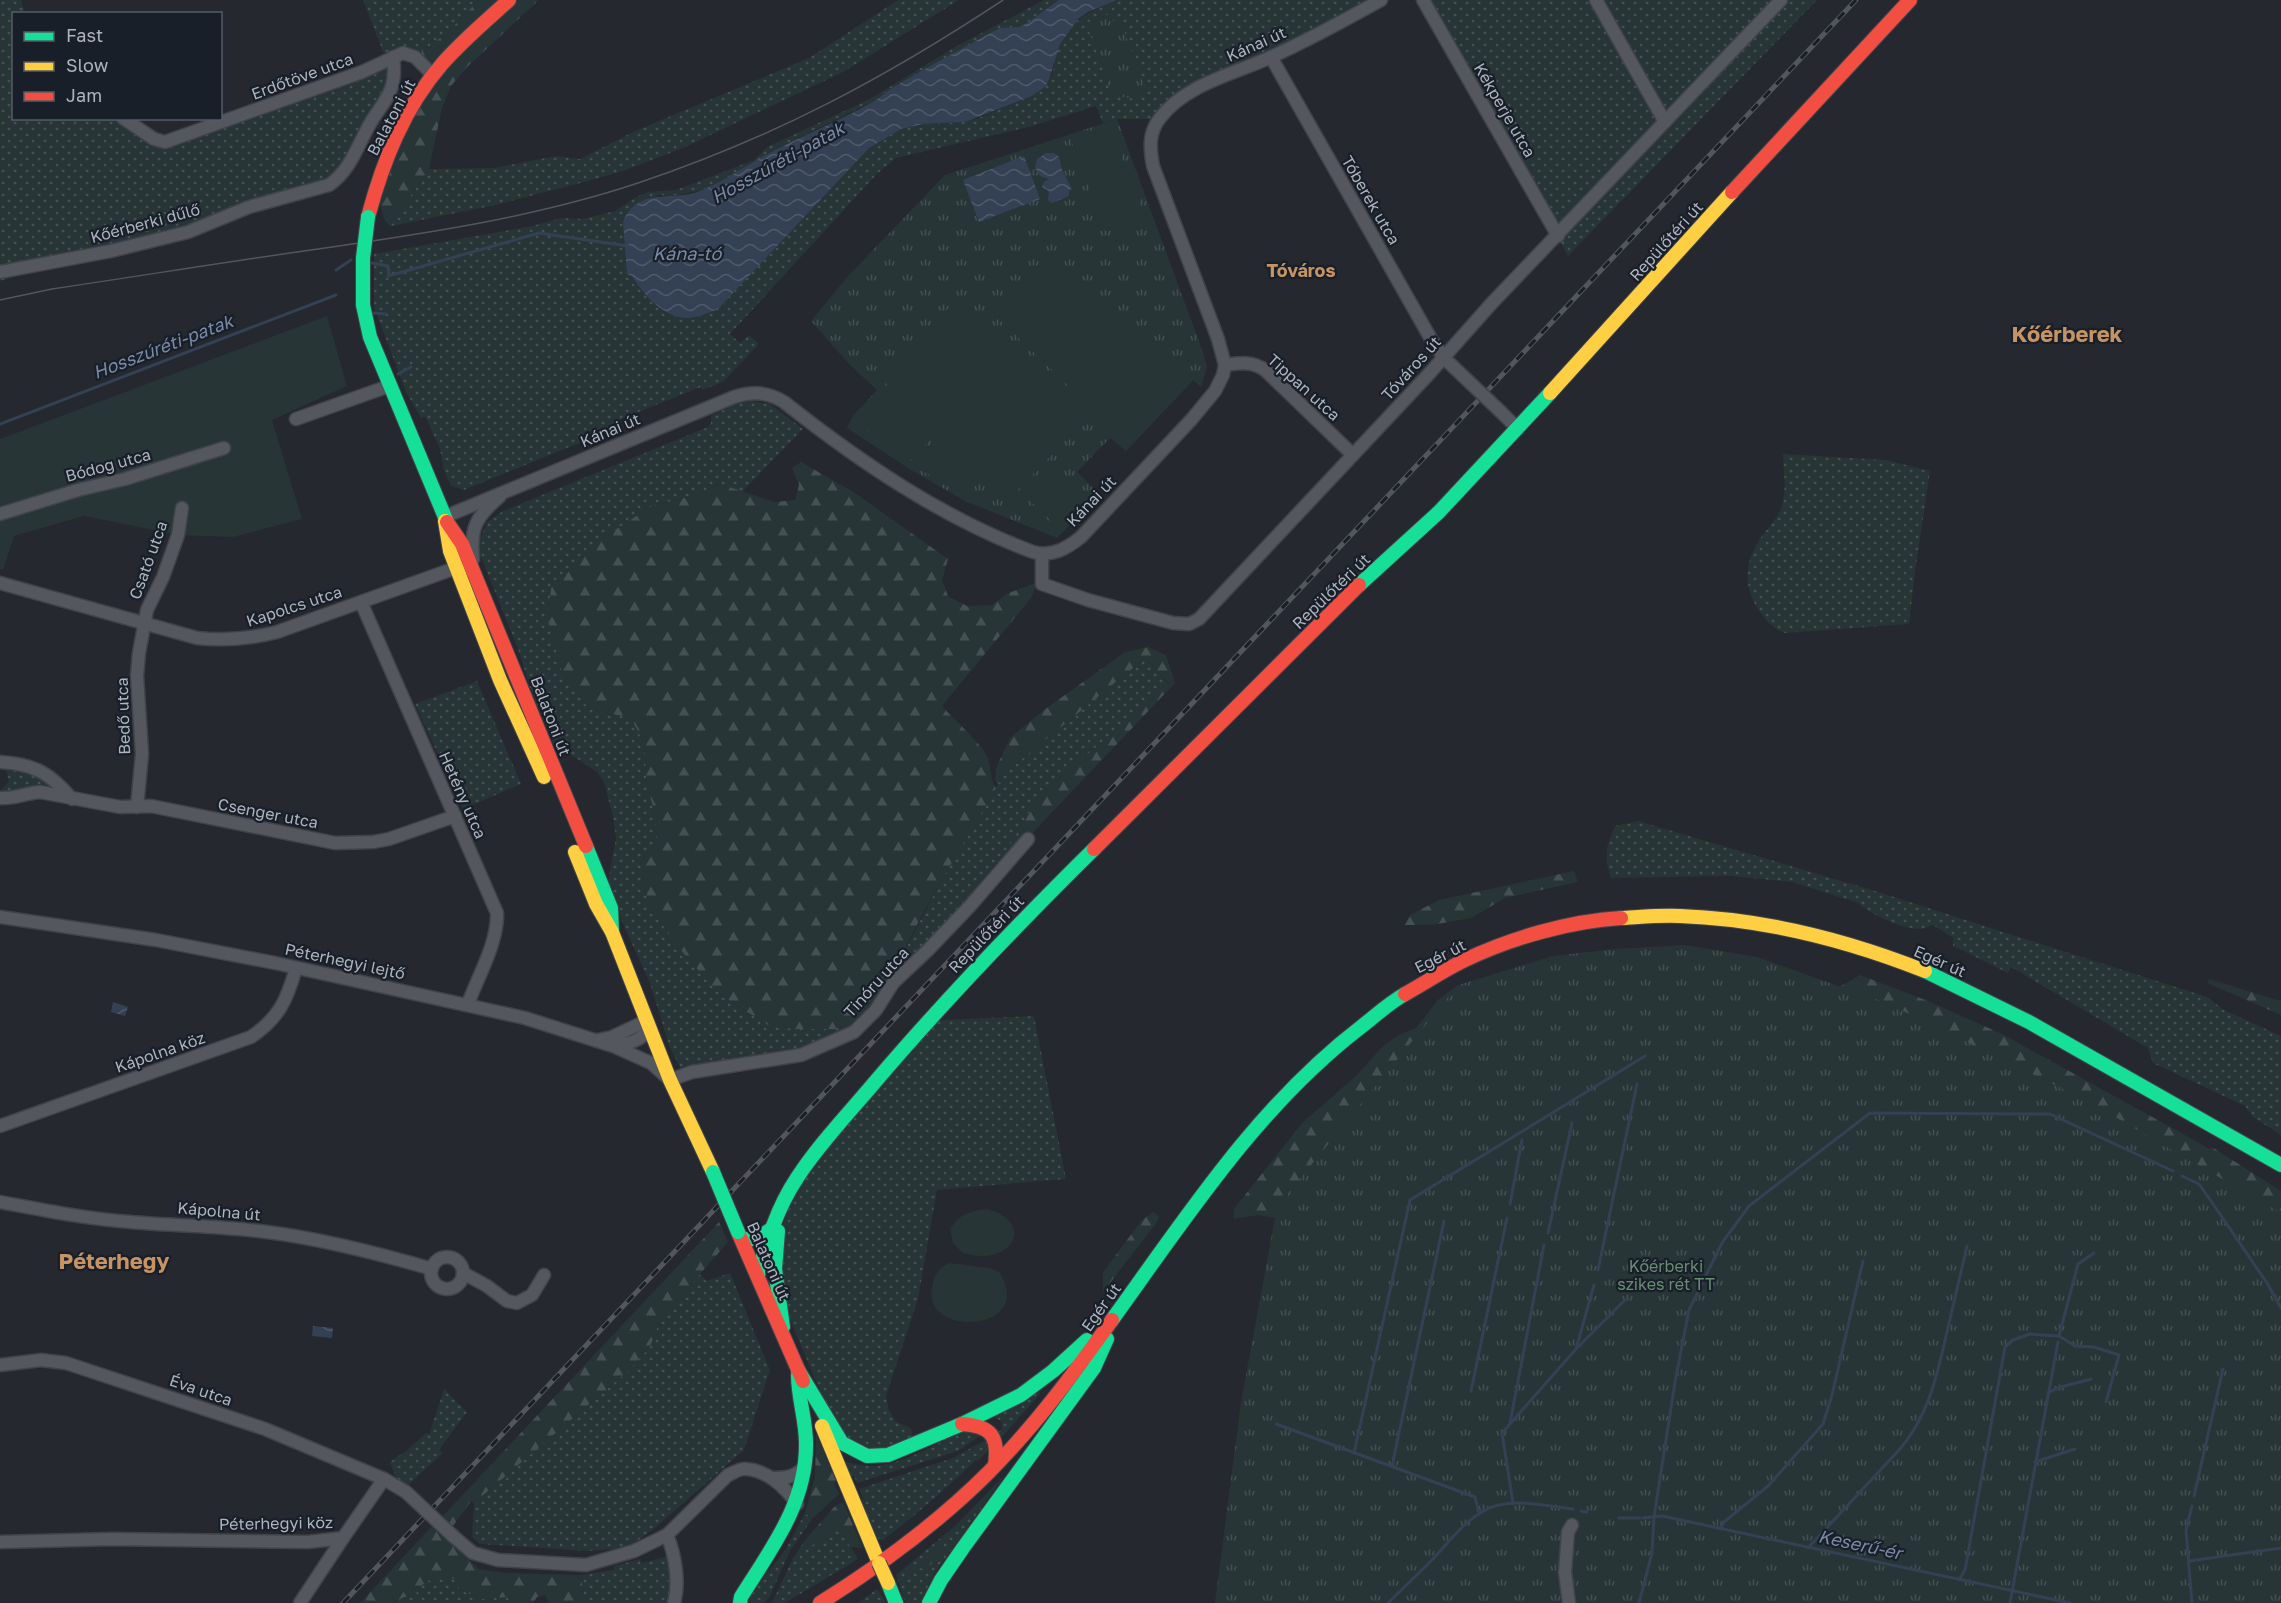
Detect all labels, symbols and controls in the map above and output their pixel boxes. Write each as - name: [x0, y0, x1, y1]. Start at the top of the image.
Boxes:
- legend: [12, 12, 222, 120]
- street label: Kánai út: [1223, 22, 1289, 66]
- text: Fast: [66, 24, 103, 46]
- street label: Erdőtöve utca: [248, 48, 356, 104]
- text: Slow: [66, 54, 109, 76]
- street label: Kékperje utca: [1470, 59, 1540, 161]
- street label: Balatoni út: [362, 75, 420, 159]
- text: Jam: [66, 84, 102, 106]
- water label: Hosszúréti-patak: [707, 116, 849, 208]
- street label: Tóberek utca: [1337, 152, 1405, 248]
- street label: Repülőtéri út: [1625, 197, 1707, 285]
- street label: Kőérberki dűlő: [88, 199, 202, 247]
- water label: Kána-tó: [653, 242, 723, 264]
- district label: Tóváros: [1267, 259, 1335, 281]
- water label: Hosszúréti-patak: [89, 309, 238, 383]
- district label: Kőérberek: [2012, 320, 2123, 347]
- street label: Tóváros út: [1377, 332, 1445, 404]
- street label: Tippan utca: [1264, 349, 1344, 425]
- street label: Kánai út: [577, 408, 643, 452]
- street label: Bódog utca: [63, 444, 153, 486]
- street label: Kánai út: [1062, 471, 1120, 531]
- street label: Csató utca: [125, 518, 171, 602]
- street label: Repülőtéri út: [1288, 549, 1374, 633]
- street label: Kapolcs utca: [244, 581, 344, 631]
- street label: Balatoni út: [527, 673, 575, 759]
- street label: Bedő utca: [112, 677, 134, 755]
- street label: Hetény utca: [435, 748, 491, 842]
- street label: Csenger utca: [216, 793, 320, 833]
- street label: Repülőtéri út: [944, 891, 1028, 977]
- street label: Egér út: [1411, 935, 1469, 977]
- street label: Péterhegyi lejtő: [283, 939, 407, 984]
- street label: Egér út: [1911, 941, 1969, 981]
- street label: Tinóru utca: [839, 943, 913, 1021]
- street label: Kápolna köz: [112, 1027, 208, 1077]
- street label: Kápolna út: [177, 1197, 261, 1225]
- street label: Balatoni út: [743, 1219, 795, 1303]
- district label: Péterhegy: [59, 1247, 169, 1274]
- park label: Kőérberki szikes rét TT: [1617, 1256, 1715, 1294]
- street label: Egér út: [1077, 1279, 1125, 1335]
- street label: Éva utca: [167, 1370, 235, 1410]
- street label: Péterhegyi köz: [219, 1512, 333, 1534]
- water label: Keserű-ér: [1816, 1524, 1907, 1564]

